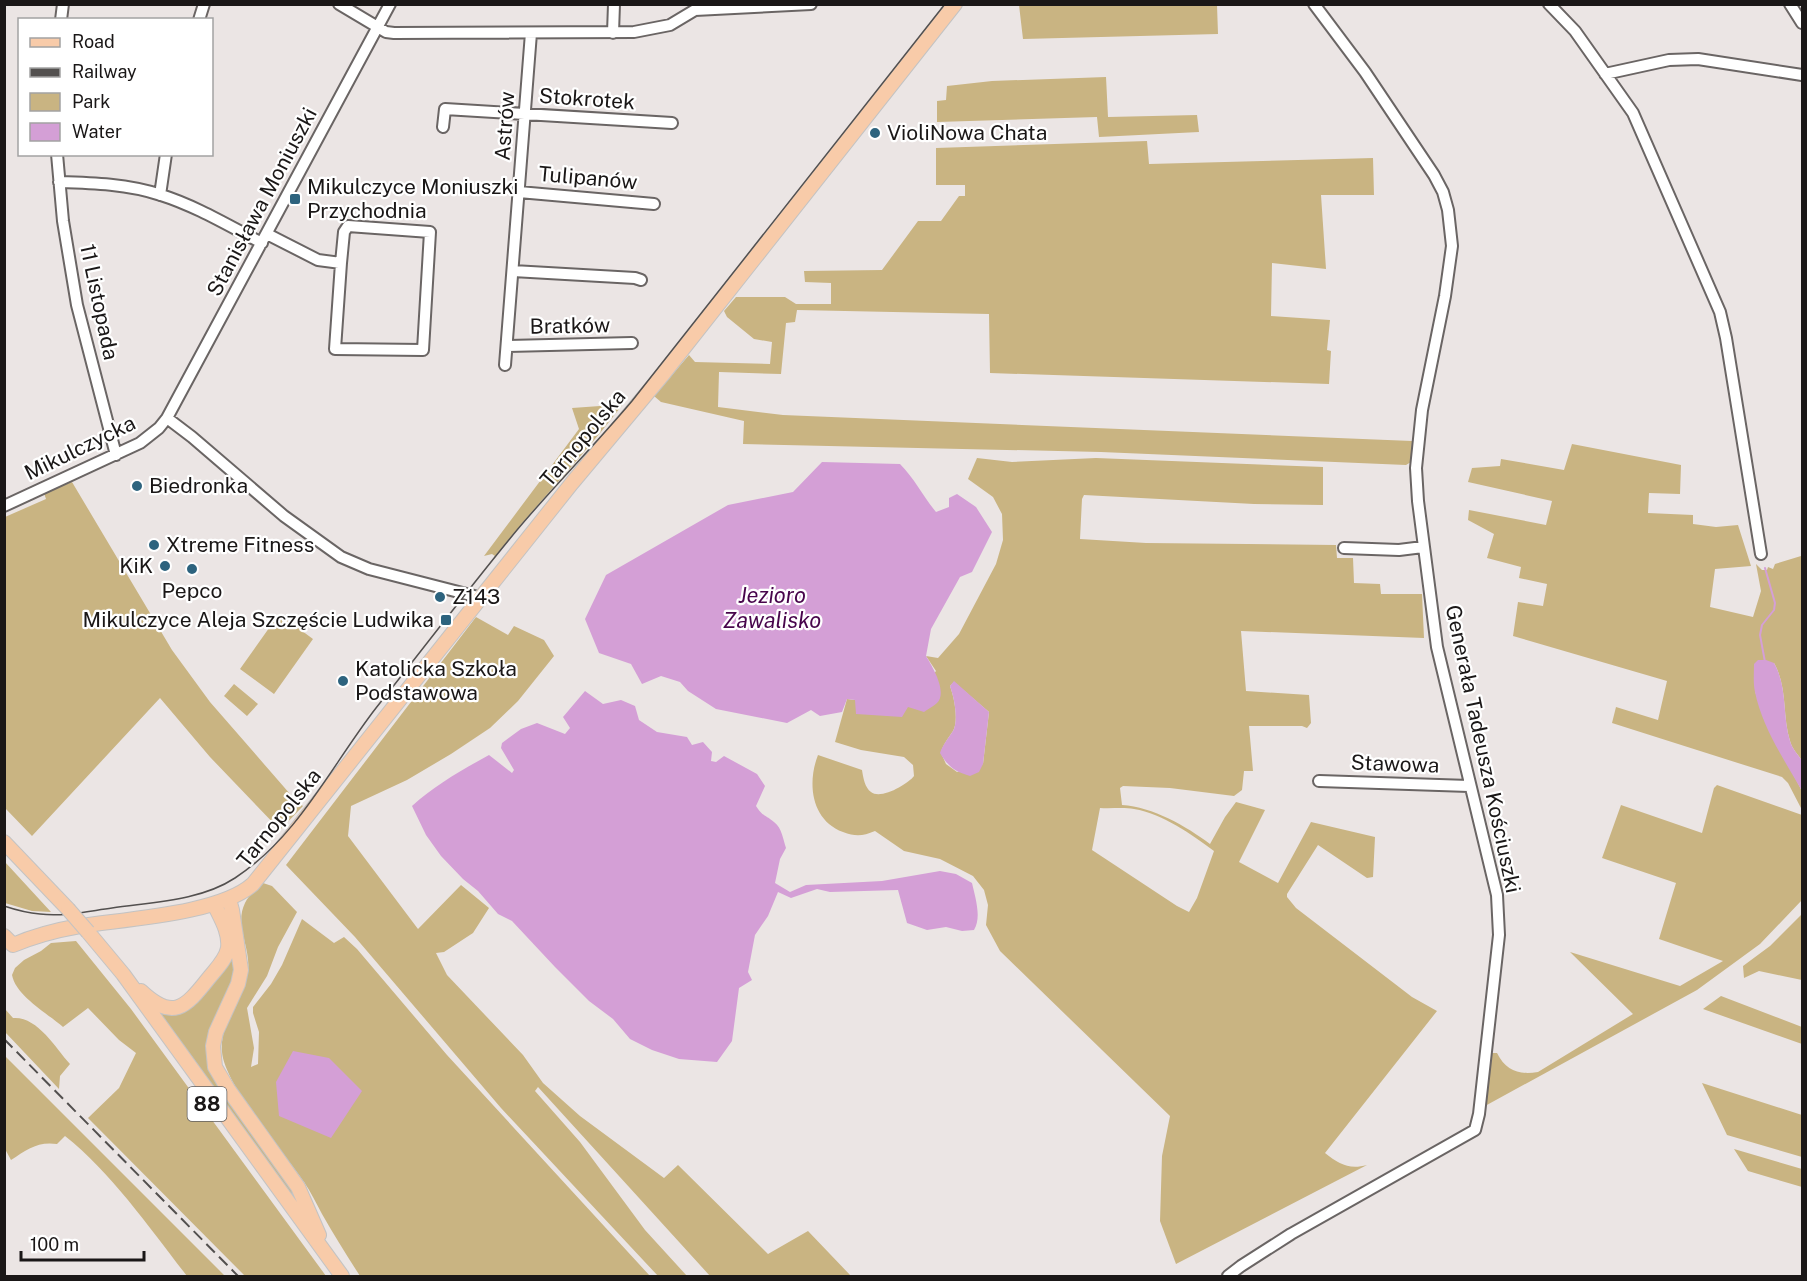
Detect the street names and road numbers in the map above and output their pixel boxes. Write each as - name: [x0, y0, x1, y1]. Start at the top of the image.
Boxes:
- street label: Stokrotek: [538, 83, 636, 114]
- street label: Astrów: [490, 91, 519, 161]
- street label: Stanisława Moniuszki: [201, 103, 322, 300]
- street label: Tulipanów: [537, 161, 639, 194]
- street label: 11 Listopada: [75, 242, 124, 362]
- street label: Bratków: [529, 312, 611, 339]
- street label: Tarnopolska: [535, 384, 631, 491]
- street label: Mikulczycka: [20, 410, 139, 485]
- street label: Generała Tadeusza Kościuszki: [1441, 603, 1526, 895]
- street label: Stawowa: [1350, 749, 1440, 778]
- street label: Tarnopolska: [231, 763, 326, 872]
- road number: 88: [188, 1087, 226, 1121]

